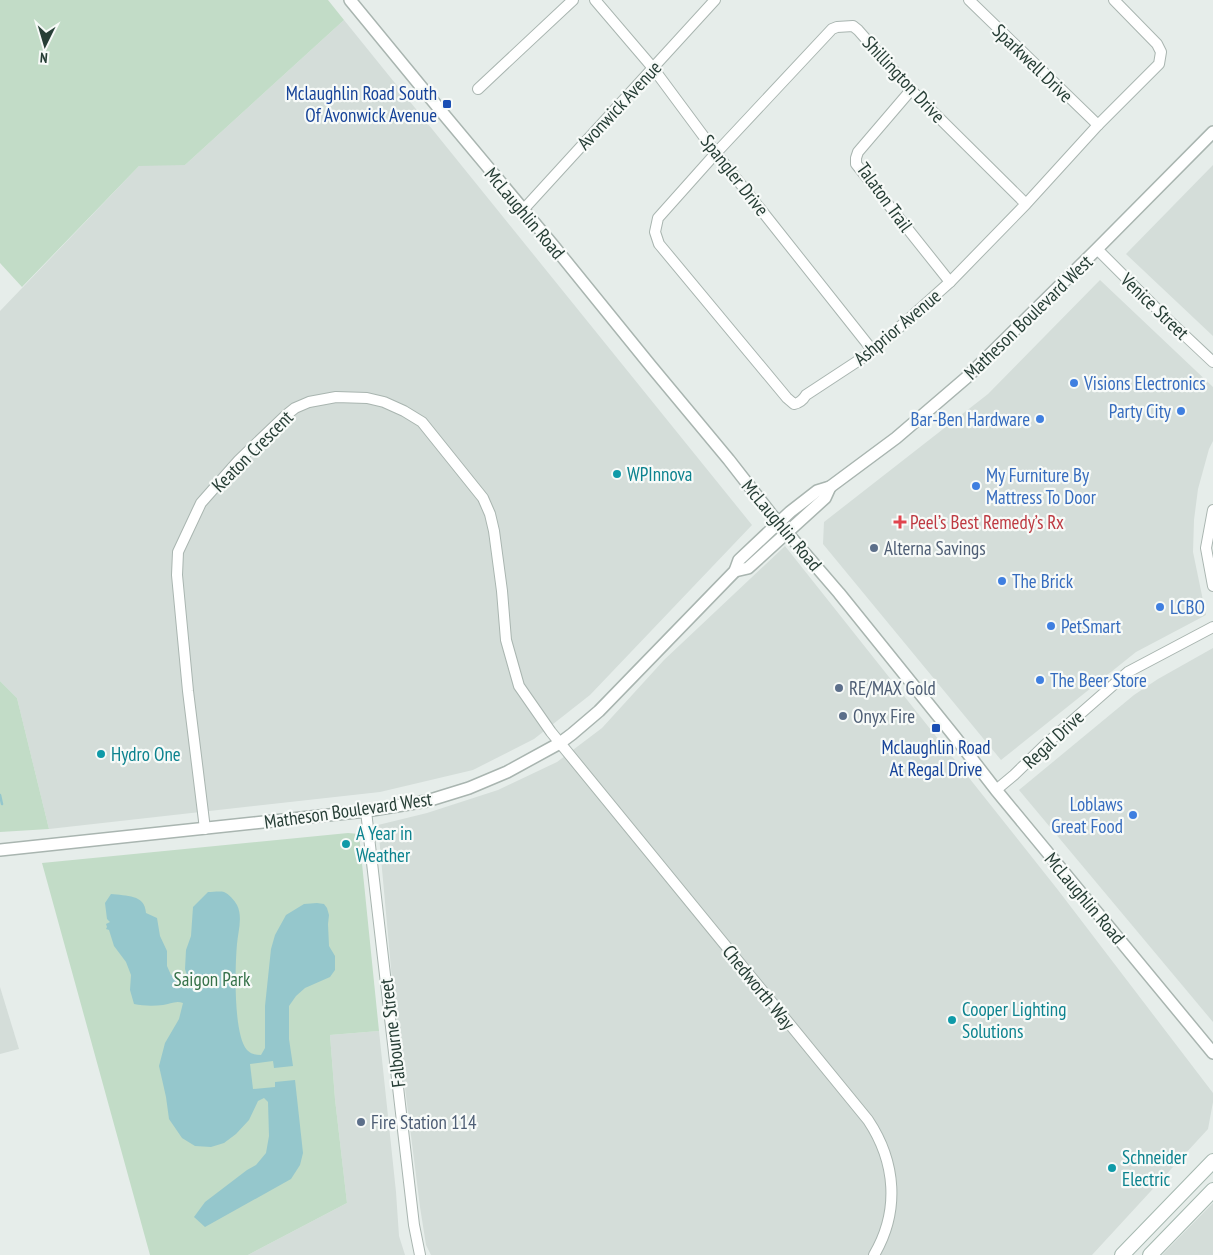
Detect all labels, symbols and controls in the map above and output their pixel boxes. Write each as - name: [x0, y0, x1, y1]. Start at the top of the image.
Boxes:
- street label: Sparkwell Drive: [988, 19, 1078, 107]
- north arrow: [20, 20, 70, 70]
- street label: Shillington Drive: [858, 30, 950, 128]
- text: N: [39, 49, 48, 67]
- street label: Avonwick Avenue: [572, 55, 666, 154]
- place label: Mclaughlin Road South Of Avonwick Avenue: [286, 81, 437, 127]
- marker: Mclaughlin Road South Of Avonwick Avenue: [441, 98, 453, 110]
- street label: Spangler Drive: [696, 130, 774, 221]
- street label: Talaton Trail: [852, 158, 919, 237]
- street label: McLaughlin Road: [480, 162, 570, 264]
- street label: Matheson Boulevard West: [959, 249, 1098, 384]
- street label: Venice Street: [1115, 267, 1195, 345]
- street label: Ashprior Avenue: [849, 284, 946, 370]
- place label: Visions Electronics: [1083, 371, 1206, 395]
- marker: Visions Electronics: [1068, 377, 1080, 389]
- place label: Party City: [1109, 399, 1172, 423]
- street label: Keaton Crescent: [206, 405, 298, 497]
- marker: Party City: [1175, 405, 1187, 417]
- place label: Bar-Ben Hardware: [910, 407, 1030, 431]
- marker: Bar-Ben Hardware: [1034, 413, 1046, 425]
- place label: WPInnova: [627, 462, 692, 486]
- place label: My Furniture By Mattress To Door: [986, 463, 1097, 509]
- marker: WPInnova: [611, 468, 623, 480]
- street label: McLaughlin Road: [737, 474, 827, 576]
- marker: My Furniture By Mattress To Door: [970, 480, 982, 492]
- place label: Peel’s Best Remedy’s Rx: [910, 510, 1064, 534]
- marker: Peel’s Best Remedy’s Rx: [894, 516, 906, 528]
- place label: Alterna Savings: [884, 536, 986, 560]
- marker: Alterna Savings: [868, 542, 880, 554]
- place label: The Brick: [1012, 569, 1074, 593]
- marker: The Brick: [996, 575, 1008, 587]
- place label: LCBO: [1170, 595, 1205, 619]
- marker: LCBO: [1154, 601, 1166, 613]
- place label: PetSmart: [1061, 614, 1122, 638]
- marker: PetSmart: [1045, 620, 1057, 632]
- place label: The Beer Store: [1050, 668, 1147, 692]
- marker: The Beer Store: [1034, 674, 1046, 686]
- place label: RE/MAX Gold: [849, 676, 936, 700]
- marker: RE/MAX Gold: [833, 682, 845, 694]
- place label: Onyx Fire: [853, 704, 915, 728]
- street label: Regal Drive: [1017, 705, 1089, 773]
- marker: Onyx Fire: [837, 710, 849, 722]
- marker: Mclaughlin Road At Regal Drive: [930, 722, 942, 734]
- place label: Mclaughlin Road At Regal Drive: [881, 735, 991, 781]
- place label: Hydro One: [111, 742, 181, 766]
- marker: Hydro One: [95, 748, 107, 760]
- street label: Matheson Boulevard West: [263, 786, 434, 834]
- place label: Loblaws Great Food: [1051, 792, 1123, 838]
- marker: Loblaws Great Food: [1127, 809, 1139, 821]
- place label: A Year in Weather: [356, 821, 412, 867]
- marker: A Year in Weather: [340, 838, 352, 850]
- street label: McLaughlin Road: [1040, 847, 1130, 949]
- street label: Chedworth Way: [718, 940, 801, 1035]
- park label: Saigon Park: [174, 967, 251, 991]
- street label: Falbourne Street: [373, 977, 411, 1089]
- place label: Cooper Lighting Solutions: [962, 997, 1066, 1043]
- marker: Cooper Lighting Solutions: [946, 1014, 958, 1026]
- place label: Fire Station 114: [371, 1110, 477, 1134]
- marker: Fire Station 114: [355, 1116, 367, 1128]
- place label: Schneider Electric: [1122, 1145, 1188, 1191]
- marker: Schneider Electric: [1106, 1162, 1118, 1174]

